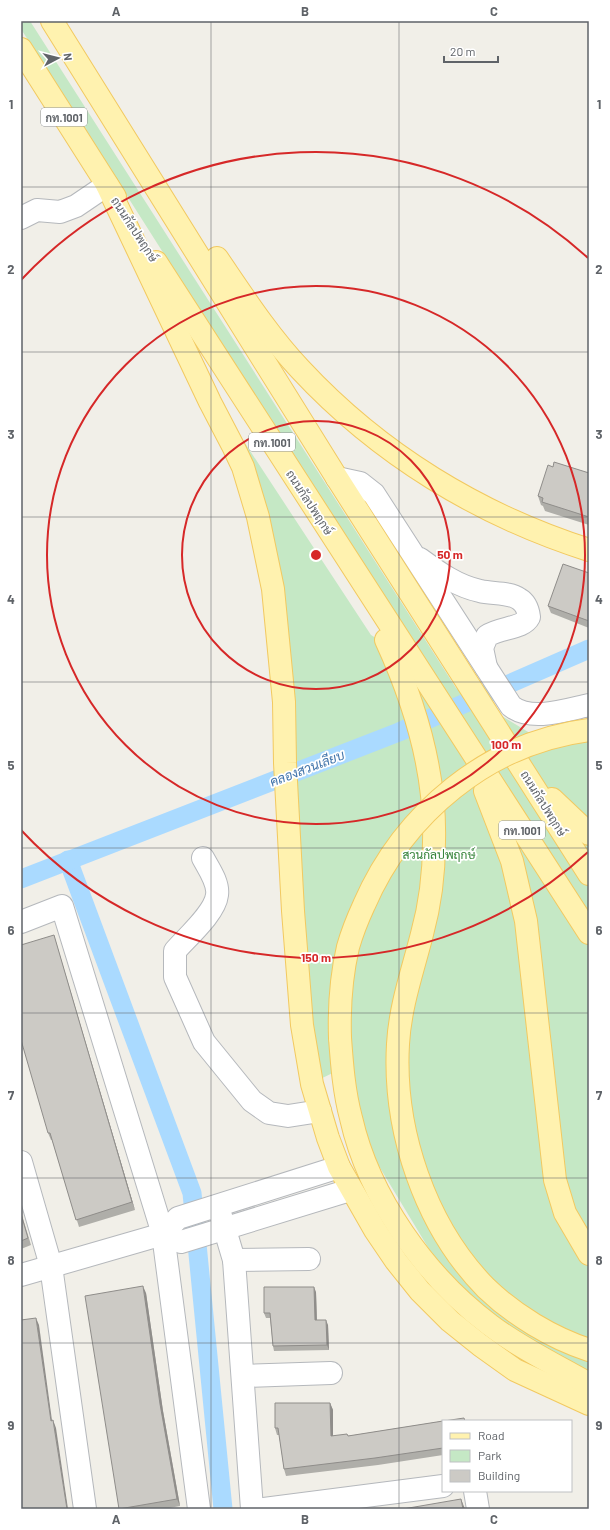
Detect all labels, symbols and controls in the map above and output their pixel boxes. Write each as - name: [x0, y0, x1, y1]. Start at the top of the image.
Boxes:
- text: A: [112, 3, 121, 19]
- text: B: [301, 3, 309, 19]
- text: C: [490, 3, 498, 19]
- north arrow: [38, 38, 78, 78]
- scale bar: [444, 38, 498, 64]
- text: 20 m: [450, 44, 476, 58]
- text: N: [62, 52, 75, 61]
- text: 1: [9, 96, 13, 112]
- text: 1: [597, 96, 601, 112]
- road number: กท.1001: [41, 108, 87, 126]
- street label: ถนนกัลปพฤกษ์: [108, 194, 162, 265]
- text: 2: [7, 261, 15, 277]
- text: 2: [595, 261, 603, 277]
- text: 3: [7, 426, 15, 442]
- text: 3: [595, 426, 603, 442]
- road number: กท.1001: [249, 433, 295, 451]
- street label: ถนนกัลปพฤกษ์: [283, 467, 337, 538]
- text: 50 m: [437, 547, 463, 561]
- centre of rings: [309, 548, 323, 562]
- text: 4: [7, 591, 15, 607]
- text: 4: [595, 591, 603, 607]
- text: 100 m: [491, 737, 521, 751]
- water label: คลองสวนเลียบ: [267, 745, 347, 790]
- text: 5: [7, 757, 15, 773]
- text: 5: [595, 757, 603, 773]
- street label: ถนนกัลปพฤกษ์: [517, 768, 570, 840]
- road number: กท.1001: [499, 821, 545, 839]
- park label: สวนกัลปพฤกษ์: [402, 847, 476, 862]
- text: 6: [8, 922, 15, 938]
- text: 6: [596, 922, 603, 938]
- text: 150 m: [301, 950, 331, 964]
- text: 7: [8, 1087, 15, 1103]
- text: 7: [596, 1087, 603, 1103]
- text: 8: [7, 1252, 15, 1268]
- text: 8: [595, 1252, 603, 1268]
- text: 9: [8, 1417, 15, 1433]
- text: 9: [596, 1417, 603, 1433]
- legend: [442, 1420, 572, 1492]
- text: Road: [478, 1428, 505, 1442]
- text: Park: [478, 1448, 502, 1462]
- text: Building: [478, 1468, 520, 1482]
- text: A: [112, 1511, 121, 1527]
- text: B: [301, 1511, 309, 1527]
- text: C: [490, 1511, 498, 1527]

